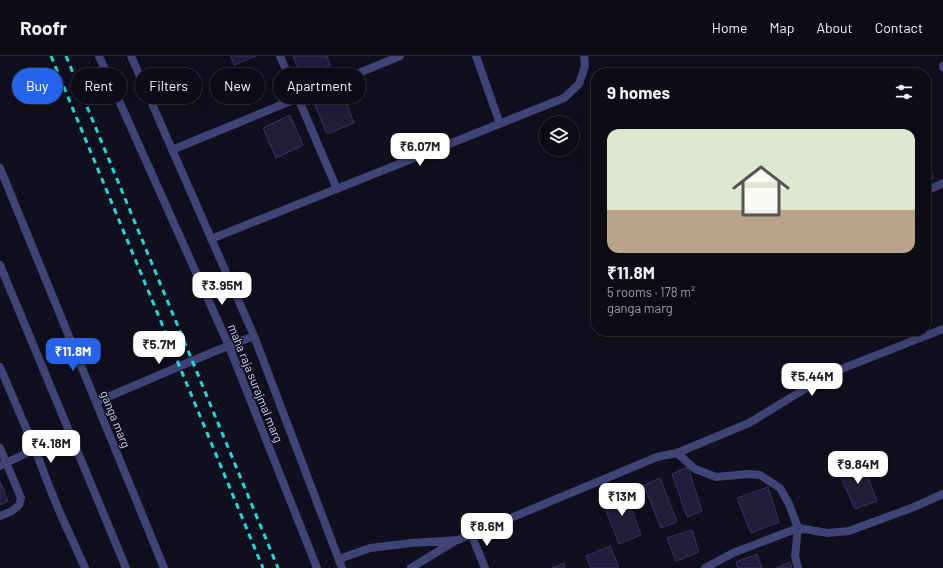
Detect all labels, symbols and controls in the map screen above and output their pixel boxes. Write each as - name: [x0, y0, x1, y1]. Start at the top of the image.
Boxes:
- text: Roofr: [20, 16, 67, 39]
- text: Home: [712, 19, 748, 36]
- text: Map: [770, 19, 794, 36]
- text: About: [816, 19, 853, 36]
- text: Contact: [875, 19, 923, 36]
- chip: Buy: [12, 68, 63, 104]
- chip: Rent: [71, 68, 127, 104]
- chip: Filters: [135, 68, 202, 104]
- chip: New: [210, 68, 265, 104]
- chip: Apartment: [273, 68, 366, 104]
- icon: filters: [893, 81, 915, 103]
- text: 9 homes: [607, 82, 670, 102]
- map controls: [539, 116, 579, 156]
- button: layers: [539, 116, 579, 156]
- pin: ₹6.07M: [387, 133, 453, 167]
- text: ₹6.07M: [400, 138, 440, 154]
- icon: home: [725, 155, 797, 227]
- text: ₹11.8M: [607, 262, 655, 282]
- pin: ₹3.95M: [189, 272, 255, 306]
- text: ₹3.95M: [201, 277, 243, 293]
- text: 5 rooms · 178 m²: [607, 284, 695, 300]
- text: ganga marg: [607, 300, 673, 316]
- street label: maha raja surajmal marg: [226, 322, 286, 444]
- pin: ₹5.7M: [131, 331, 187, 365]
- text: ₹5.7M: [142, 336, 176, 352]
- pin: ₹11.8M: [40, 338, 106, 372]
- text: ₹11.8M: [55, 343, 91, 359]
- pin: ₹5.44M: [779, 363, 845, 397]
- text: ₹5.44M: [791, 368, 833, 384]
- street label: ganga marg: [98, 388, 134, 450]
- pin: ₹4.18M: [18, 430, 84, 464]
- text: ₹4.18M: [31, 435, 71, 451]
- pin: ₹9.84M: [825, 451, 891, 485]
- text: ₹9.84M: [837, 456, 879, 472]
- pin: ₹13M: [598, 483, 646, 517]
- text: ₹13M: [608, 488, 636, 504]
- pin: ₹8.6M: [459, 513, 515, 547]
- text: ₹8.6M: [470, 518, 504, 534]

